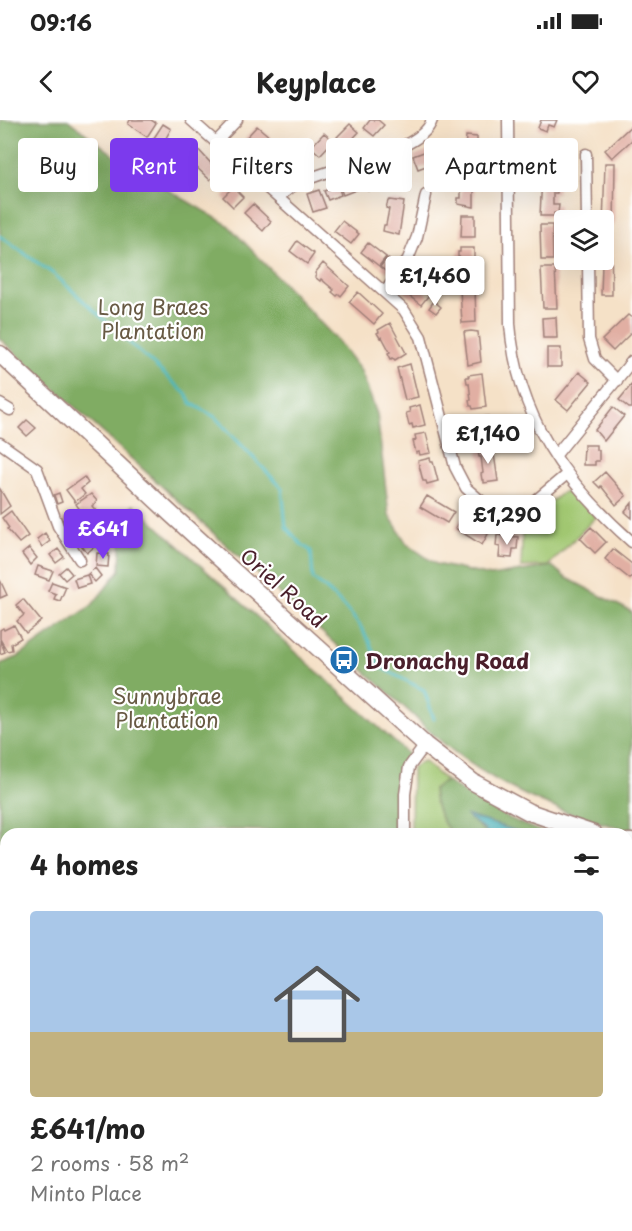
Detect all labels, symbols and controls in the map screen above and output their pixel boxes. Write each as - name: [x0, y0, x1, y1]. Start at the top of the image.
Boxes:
- text: 09:16: [30, 5, 92, 38]
- text: Keyplace: [256, 61, 376, 102]
- icon: back: [30, 65, 63, 98]
- icon: heart: [569, 65, 602, 98]
- chip: Buy: [18, 138, 98, 192]
- chip: Rent: [110, 138, 198, 192]
- chip: Filters: [210, 138, 314, 192]
- chip: New: [326, 138, 412, 192]
- chip: Apartment: [424, 138, 578, 192]
- map controls: [554, 210, 614, 270]
- button: layers: [554, 210, 614, 270]
- pin: £1,460: [386, 256, 484, 307]
- text: £1,460: [399, 260, 471, 290]
- park label: Long Braes Plantation: [98, 290, 208, 346]
- pin: £1,140: [439, 414, 537, 465]
- text: £1,140: [456, 418, 520, 448]
- pin: £1,290: [458, 495, 556, 546]
- text: £1,290: [473, 499, 541, 529]
- pin: £641: [67, 509, 139, 560]
- text: £641: [78, 513, 128, 543]
- street label: Oriel Road: [234, 539, 334, 635]
- bus stop icon: Dronachy Road: [328, 644, 360, 676]
- place label: Dronachy Road: [365, 644, 529, 676]
- park label: Sunnybrae Plantation: [112, 679, 222, 735]
- text: 4 homes: [30, 845, 138, 884]
- icon: filters: [570, 848, 603, 881]
- icon: home: [263, 950, 371, 1058]
- text: £641/mo: [30, 1109, 145, 1148]
- text: 2 rooms · 58 m²: [30, 1148, 189, 1178]
- text: Minto Place: [30, 1178, 142, 1208]

